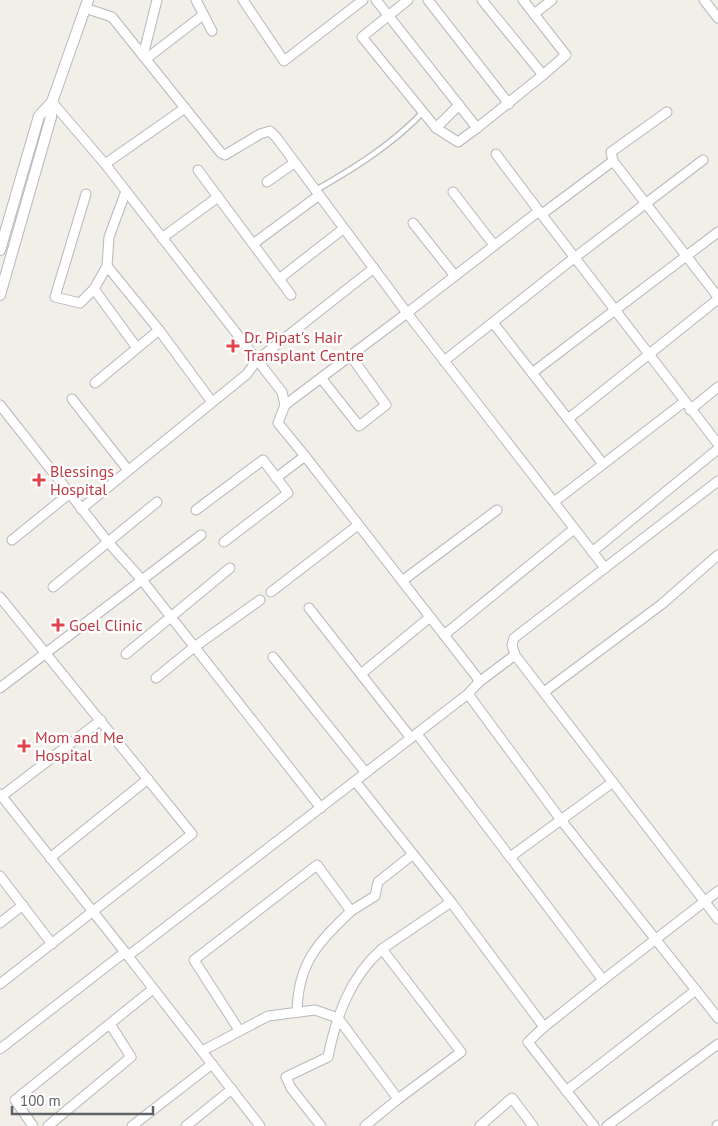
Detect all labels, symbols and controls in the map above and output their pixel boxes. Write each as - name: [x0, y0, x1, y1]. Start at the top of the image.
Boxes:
- place label: Dr. Pipat's Hair Transplant Centre: [244, 327, 364, 365]
- marker: Dr. Pipat's Hair Transplant Centre: [226, 339, 240, 353]
- place label: Blessings Hospital: [50, 461, 114, 499]
- marker: Blessings Hospital: [32, 473, 46, 487]
- place label: Goel Clinic: [69, 615, 143, 635]
- marker: Goel Clinic: [51, 618, 65, 632]
- place label: Mom and Me Hospital: [35, 727, 124, 765]
- marker: Mom and Me Hospital: [17, 739, 31, 753]
- scale bar: [12, 1084, 154, 1116]
- text: 100 m: [20, 1091, 61, 1110]

